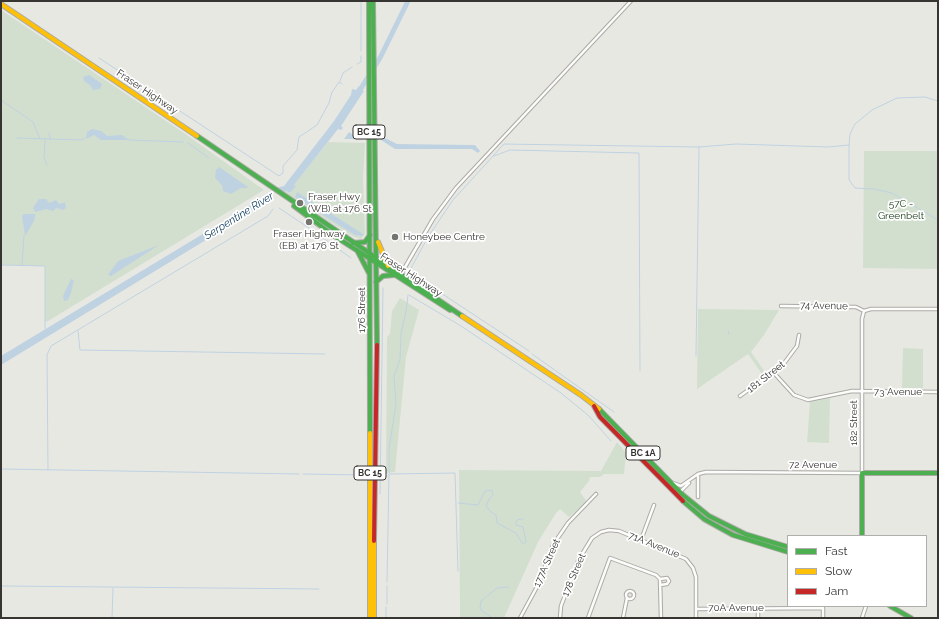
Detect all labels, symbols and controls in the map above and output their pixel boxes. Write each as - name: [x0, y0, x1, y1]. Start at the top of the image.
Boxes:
- street label: Fraser Highway: [114, 67, 180, 117]
- road number: BC 15: [353, 125, 385, 139]
- water label: Serpentine River: [202, 189, 276, 243]
- place label: Fraser Hwy (WB) at 176 St: [308, 191, 372, 214]
- marker: Fraser Hwy (WB) at 176 St: [295, 198, 305, 208]
- park label: 57C - Greenbelt: [878, 198, 924, 222]
- marker: Fraser Highway (EB) at 176 St: [304, 217, 314, 227]
- place label: Fraser Highway (EB) at 176 St: [273, 228, 345, 252]
- place label: Honeybee Centre: [403, 231, 485, 243]
- marker: Honeybee Centre: [390, 232, 400, 242]
- street label: Fraser Highway: [378, 251, 444, 299]
- street label: 176 Street: [356, 287, 368, 333]
- street label: 74 Avenue: [800, 300, 848, 312]
- street label: 181 Street: [745, 358, 787, 396]
- street label: 73 Avenue: [874, 386, 922, 398]
- street label: 182 Street: [848, 400, 860, 446]
- road number: BC 1A: [626, 446, 660, 460]
- street label: 72 Avenue: [789, 459, 837, 471]
- road number: BC 15: [354, 466, 386, 480]
- street label: 71A Avenue: [627, 529, 681, 561]
- legend: [787, 535, 927, 607]
- street label: 177A Street: [531, 537, 563, 589]
- text: Fast: [825, 544, 848, 558]
- street label: 178 Street: [560, 552, 588, 598]
- text: Slow: [825, 564, 852, 578]
- text: Jam: [825, 584, 848, 598]
- street label: 70A Avenue: [708, 602, 764, 614]

